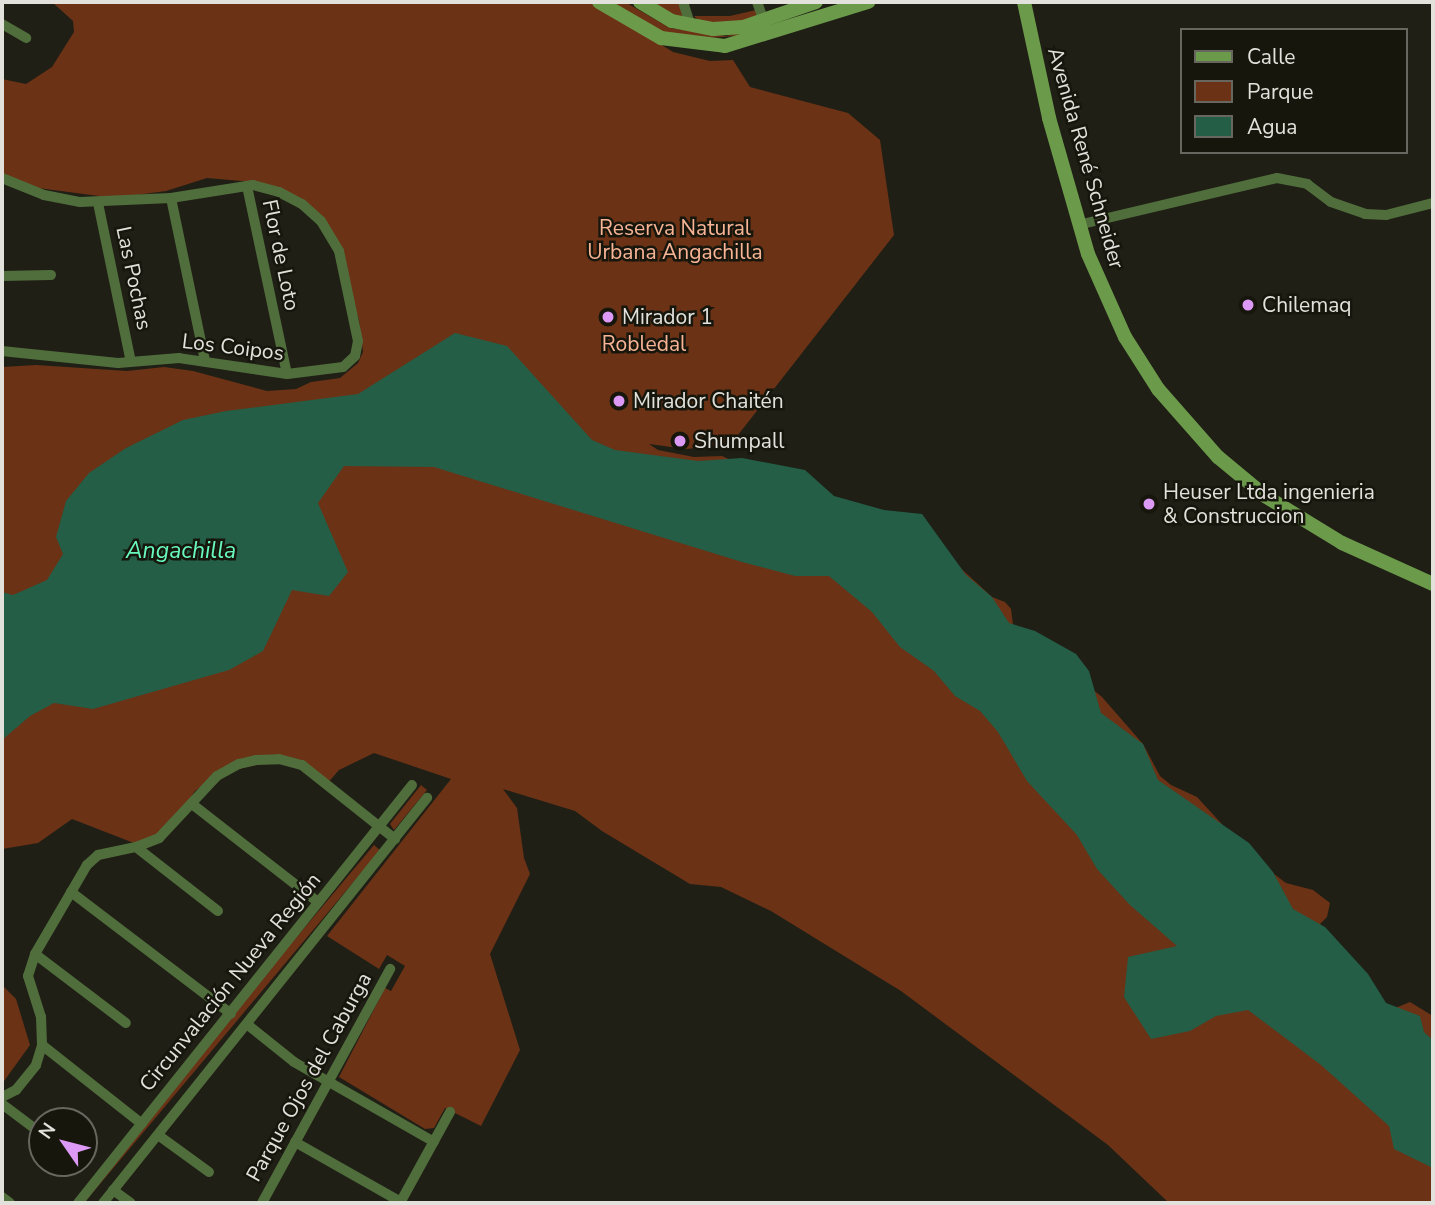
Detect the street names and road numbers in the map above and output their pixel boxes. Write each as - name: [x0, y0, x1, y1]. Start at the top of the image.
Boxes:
- street label: Avenida René Schneider: [1042, 44, 1130, 272]
- street label: Flor de Loto: [257, 197, 305, 313]
- street label: Las Pochas: [111, 224, 157, 332]
- street label: Los Coipos: [181, 328, 285, 366]
- street label: Circunvalación Nueva Región: [134, 868, 326, 1096]
- street label: Parque Ojos del Caburga: [241, 968, 377, 1186]

